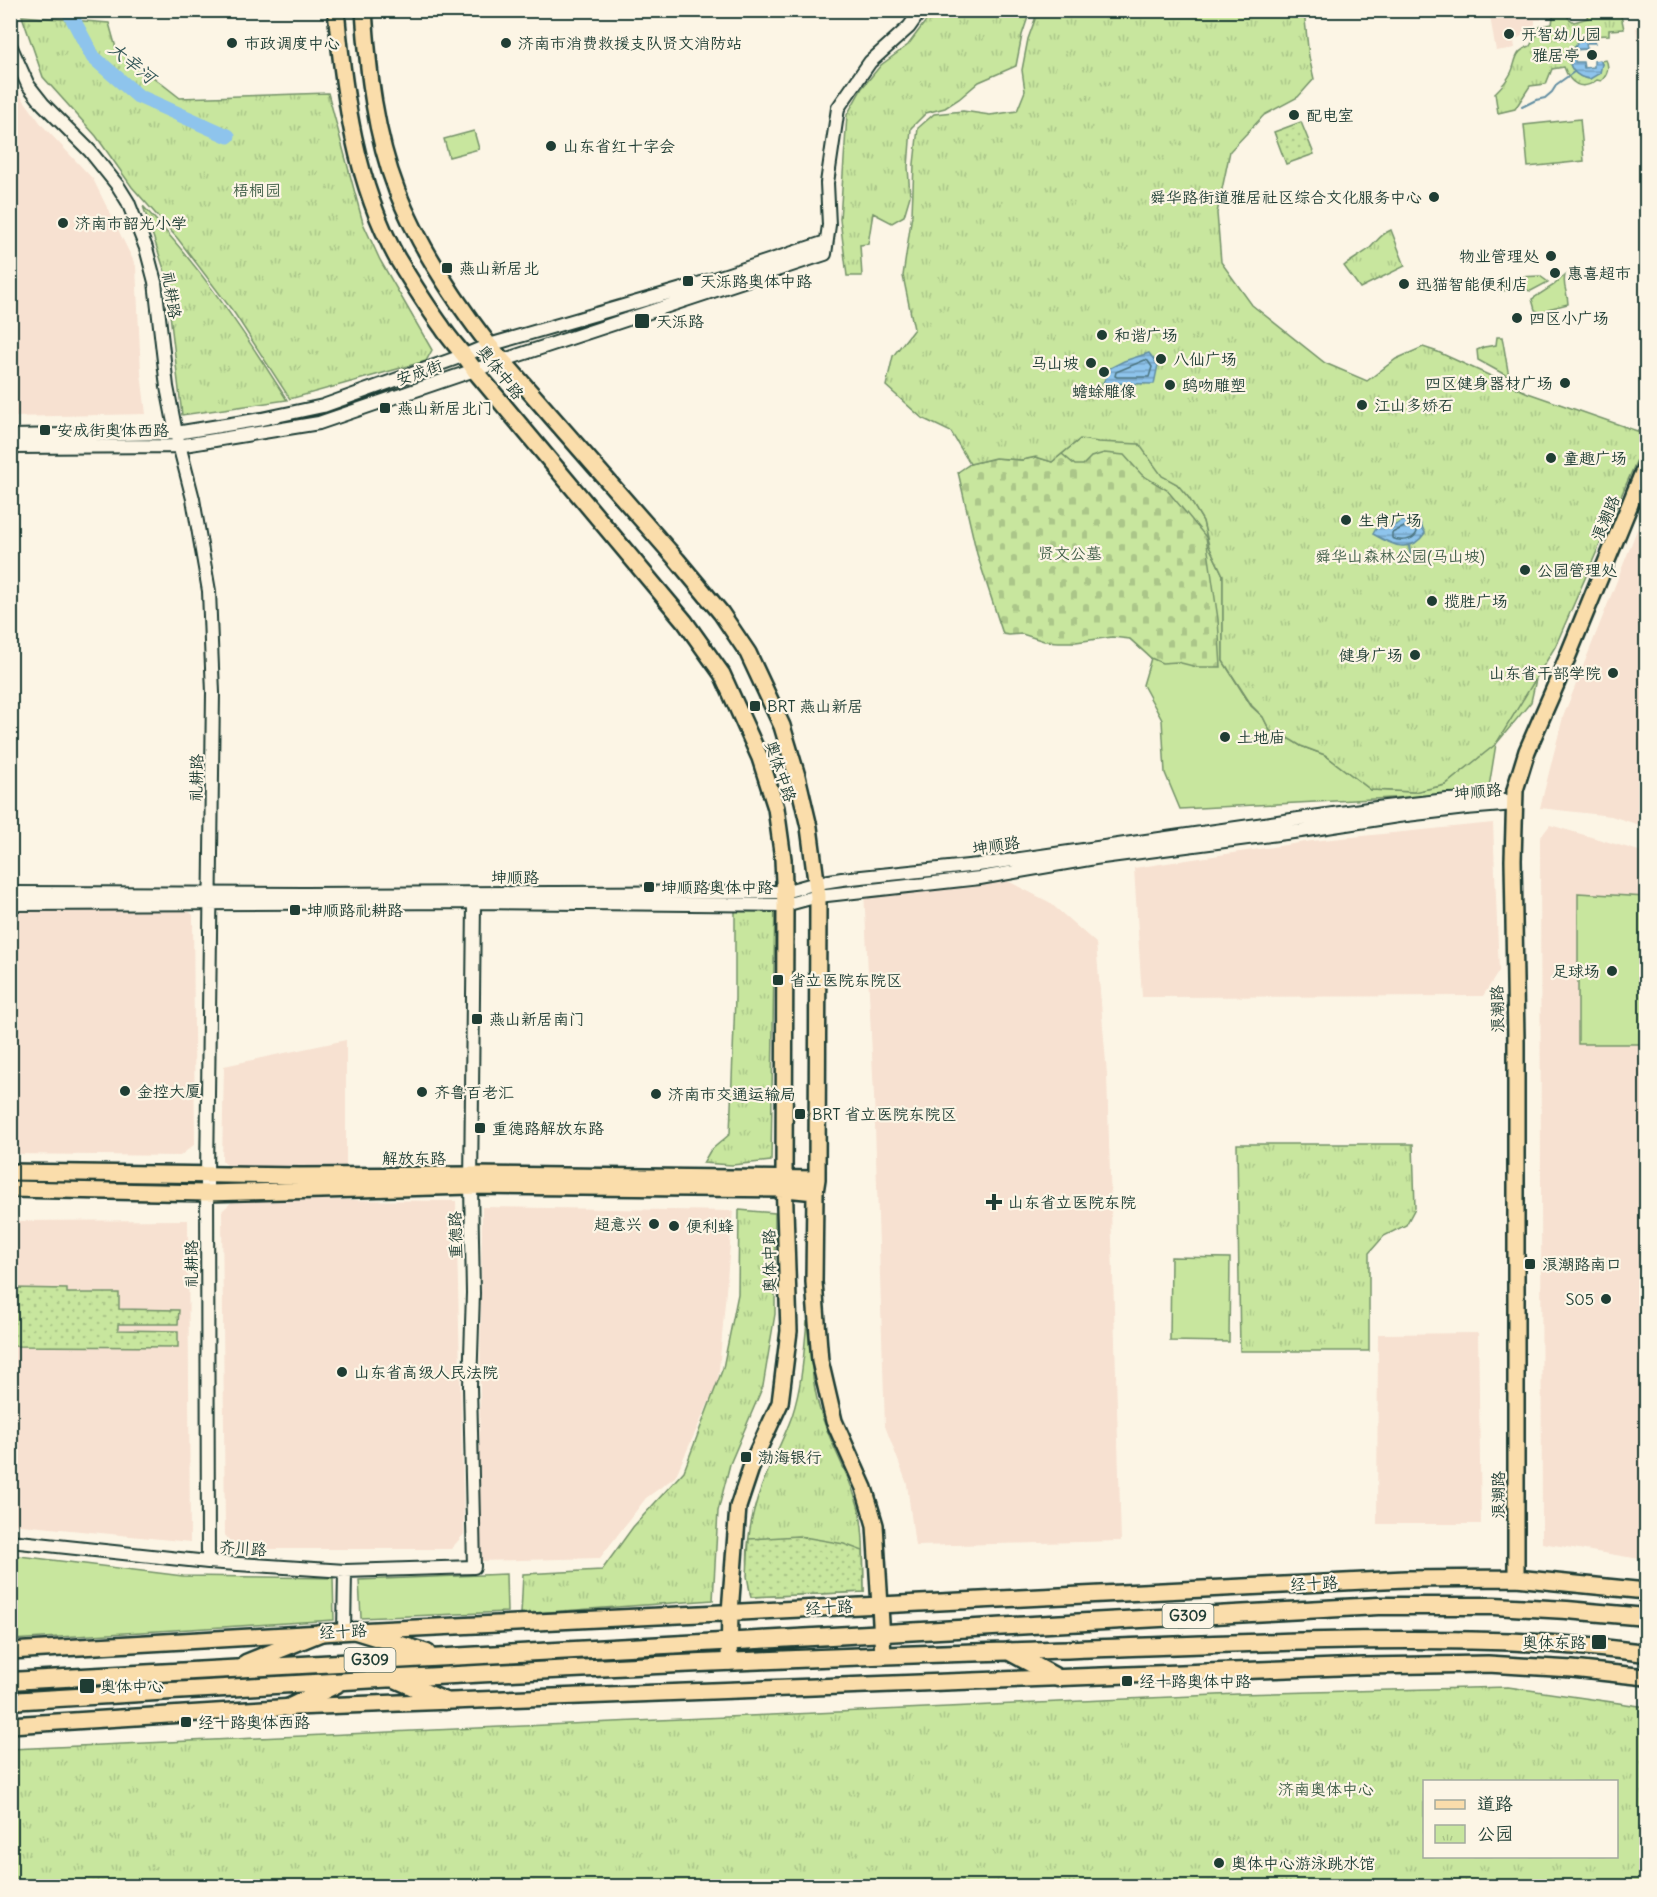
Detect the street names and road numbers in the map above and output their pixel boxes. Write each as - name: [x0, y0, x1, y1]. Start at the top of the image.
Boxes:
- street label: 礼耕路: [158, 270, 186, 320]
- street label: 奥体中路: [473, 341, 529, 403]
- street label: 安成街: [393, 355, 445, 389]
- street label: 浪潮路: [1586, 492, 1624, 544]
- street label: 奥体中路: [761, 737, 801, 805]
- street label: 礼耕路: [186, 754, 206, 802]
- street label: 坤顺路: [1453, 779, 1503, 803]
- street label: 坤顺路: [971, 832, 1021, 858]
- street label: 坤顺路: [491, 867, 539, 887]
- street label: 浪潮路: [1487, 985, 1507, 1033]
- street label: 解放东路: [382, 1148, 446, 1168]
- street label: 重德路: [445, 1211, 465, 1259]
- street label: 奥体中路: [758, 1229, 780, 1293]
- street label: 礼耕路: [181, 1240, 201, 1288]
- street label: 浪潮路: [1488, 1471, 1508, 1519]
- street label: 齐川路: [218, 1536, 268, 1560]
- street label: 经十路: [1290, 1572, 1338, 1594]
- street label: 经十路: [805, 1596, 853, 1618]
- road number: G309: [1162, 1604, 1214, 1628]
- street label: 经十路: [319, 1620, 367, 1642]
- road number: G309: [344, 1648, 395, 1672]

